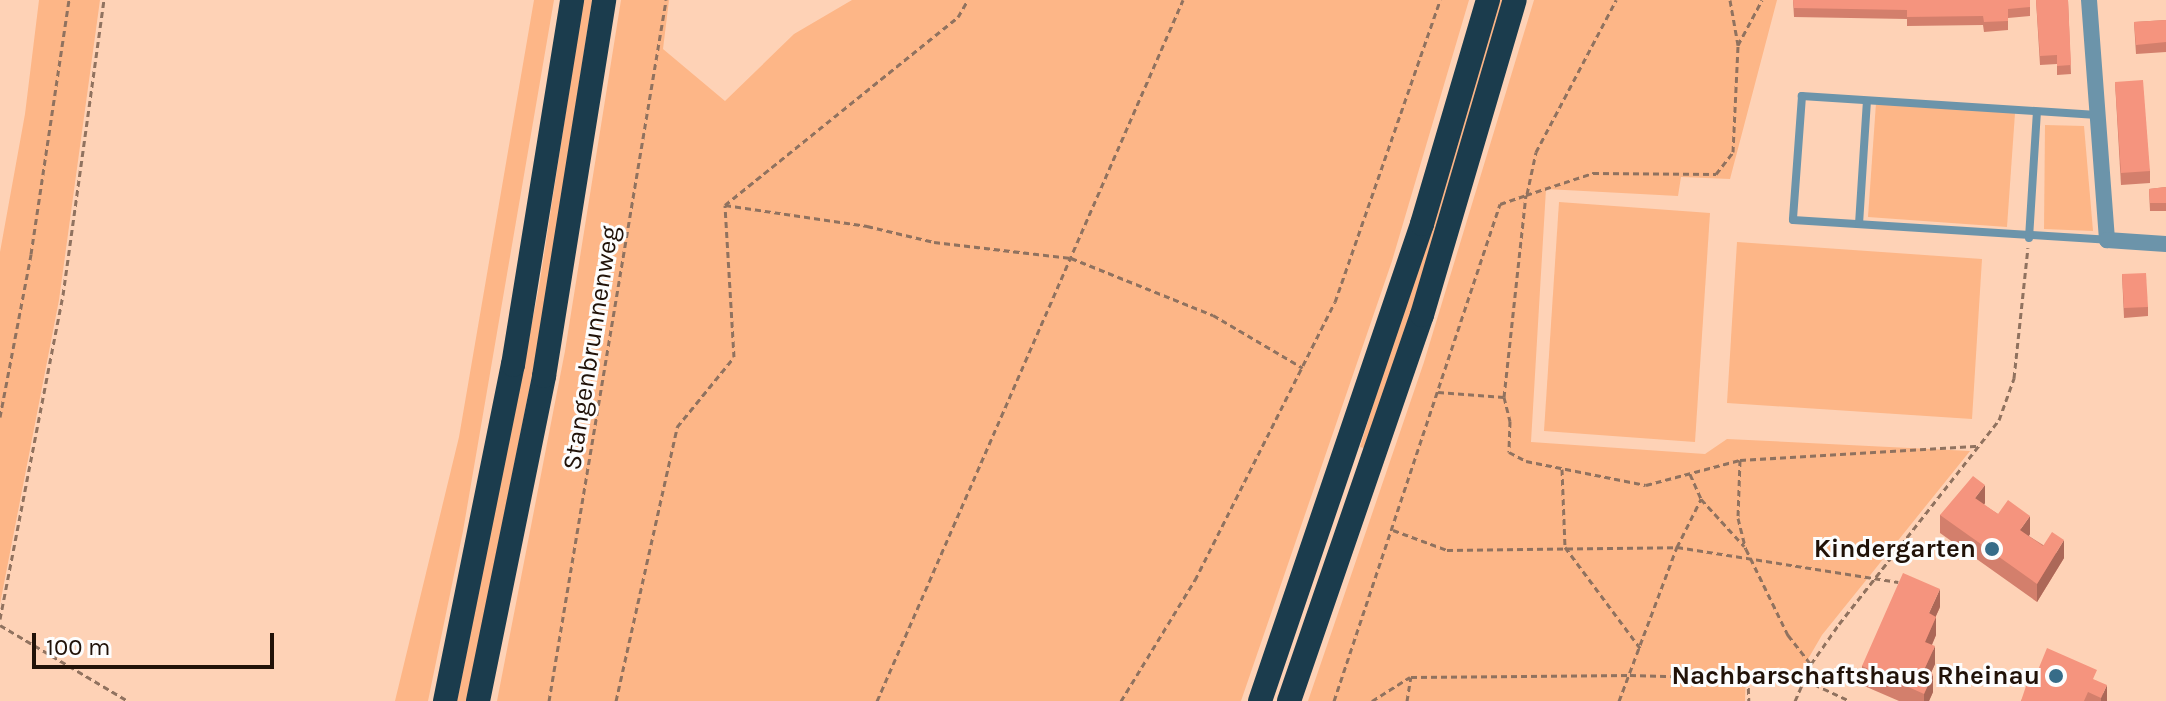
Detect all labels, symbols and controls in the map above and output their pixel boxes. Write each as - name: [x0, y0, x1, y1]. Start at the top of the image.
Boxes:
- street label: Stangenbrunnenweg: [556, 224, 626, 472]
- place label: Kindergarten: [1814, 533, 1976, 565]
- marker: Kindergarten: [1983, 540, 2001, 558]
- scale bar: [36, 617, 278, 667]
- text: 100 m: [46, 633, 111, 661]
- place label: Nachbarschaftshaus Rheinau: [1671, 660, 2040, 692]
- marker: Nachbarschaftshaus Rheinau: [2047, 667, 2065, 685]

